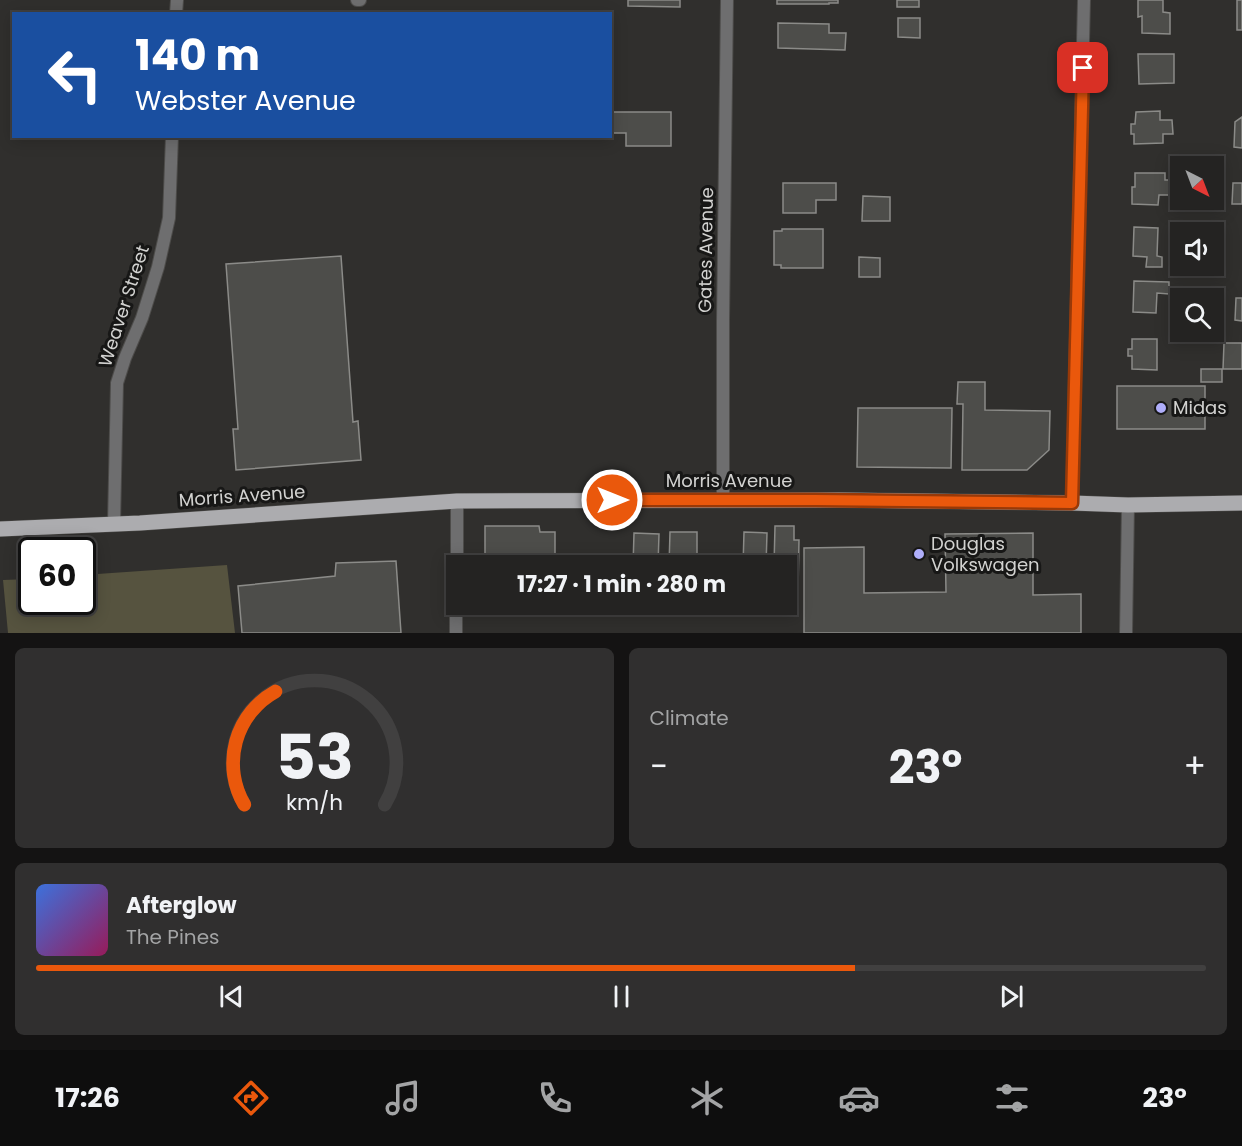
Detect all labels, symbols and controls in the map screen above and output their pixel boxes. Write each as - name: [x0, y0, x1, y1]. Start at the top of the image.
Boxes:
- text: 140 m: [135, 26, 260, 85]
- icon: left: [36, 36, 114, 114]
- pin: [1057, 42, 1108, 93]
- icon: arrive: [1066, 51, 1099, 84]
- text: Webster Avenue: [135, 82, 356, 119]
- north arrow: [1170, 156, 1224, 210]
- map controls: [1170, 156, 1224, 342]
- street label: Gates Avenue: [692, 187, 719, 313]
- button: sound: [1170, 222, 1224, 276]
- street label: Weaver Street: [92, 242, 155, 370]
- button: search: [1170, 288, 1224, 342]
- place label: Midas: [1173, 395, 1227, 420]
- marker: Midas: [1154, 401, 1168, 415]
- position arrow: [580, 468, 644, 532]
- street label: Morris Avenue: [666, 468, 792, 493]
- street label: Morris Avenue: [178, 479, 306, 512]
- place label: Douglas Volkswagen: [931, 531, 1040, 577]
- speed limit sign: 60: [18, 537, 96, 615]
- marker: Douglas Volkswagen: [912, 547, 926, 561]
- text: 17:27 · 1 min · 280 m: [517, 569, 726, 600]
- text: Climate: [650, 704, 729, 732]
- text: 53: [275, 713, 353, 801]
- text: 23°: [889, 736, 962, 799]
- text: −: [650, 743, 668, 790]
- text: +: [1183, 743, 1206, 790]
- text: km/h: [286, 787, 343, 818]
- text: Afterglow: [126, 890, 237, 921]
- text: The Pines: [126, 923, 220, 951]
- icon: previous: [215, 980, 248, 1013]
- icon: pause: [605, 980, 638, 1013]
- icon: next: [995, 980, 1028, 1013]
- icon: directions: [230, 1077, 272, 1119]
- icon: music: [382, 1077, 424, 1119]
- icon: phone: [534, 1077, 576, 1119]
- icon: climate: [686, 1077, 728, 1119]
- icon: car: [838, 1077, 880, 1119]
- icon: filters: [991, 1077, 1033, 1119]
- text: 17:26: [55, 1079, 120, 1116]
- text: 23°: [1143, 1079, 1187, 1116]

